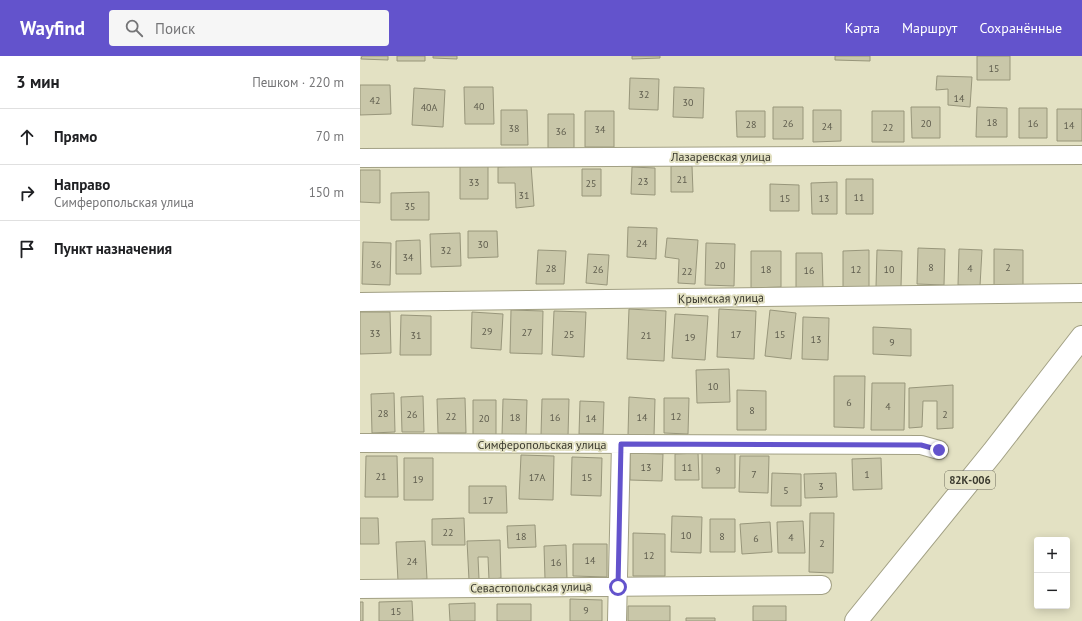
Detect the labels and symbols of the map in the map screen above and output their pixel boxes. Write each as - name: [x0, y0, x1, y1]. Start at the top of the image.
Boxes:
- house number: 15: [989, 62, 999, 75]
- house number: 32: [639, 88, 649, 101]
- house number: 14: [954, 92, 965, 105]
- house number: 42: [370, 94, 380, 107]
- house number: 30: [683, 96, 694, 109]
- house number: 40: [474, 100, 485, 113]
- house number: 40А: [421, 101, 438, 114]
- house number: 18: [987, 116, 997, 129]
- house number: 26: [783, 117, 793, 130]
- house number: 20: [921, 117, 932, 130]
- house number: 16: [1028, 117, 1038, 130]
- house number: 28: [746, 118, 756, 131]
- house number: 14: [1064, 119, 1075, 132]
- house number: 24: [822, 120, 833, 133]
- house number: 22: [883, 121, 893, 134]
- house number: 38: [509, 122, 519, 135]
- house number: 34: [595, 123, 606, 136]
- house number: 36: [556, 125, 566, 138]
- street label: Лазаревская улица: [670, 149, 771, 164]
- house number: 21: [677, 173, 687, 186]
- house number: 23: [638, 175, 648, 188]
- house number: 33: [469, 176, 479, 189]
- house number: 25: [586, 177, 596, 190]
- house number: 31: [519, 189, 529, 202]
- house number: 11: [854, 191, 864, 204]
- house number: 15: [780, 192, 790, 205]
- house number: 13: [819, 192, 829, 205]
- house number: 35: [405, 200, 415, 213]
- house number: 24: [637, 237, 648, 250]
- house number: 30: [478, 238, 489, 251]
- house number: 32: [441, 244, 451, 257]
- house number: 34: [403, 251, 414, 264]
- house number: 36: [371, 258, 381, 271]
- house number: 20: [715, 259, 726, 272]
- house number: 8: [928, 261, 934, 274]
- house number: 2: [1005, 261, 1011, 274]
- house number: 28: [546, 262, 556, 275]
- house number: 4: [967, 262, 973, 275]
- house number: 26: [593, 263, 603, 276]
- house number: 18: [761, 263, 771, 276]
- house number: 12: [851, 263, 861, 276]
- house number: 10: [884, 263, 895, 276]
- house number: 16: [804, 264, 814, 277]
- house number: 22: [682, 265, 692, 278]
- street label: Крымская улица: [678, 290, 764, 306]
- house number: 29: [482, 325, 492, 338]
- house number: 27: [522, 326, 532, 339]
- house number: 33: [370, 327, 380, 340]
- house number: 25: [564, 328, 574, 341]
- house number: 17: [731, 328, 741, 341]
- house number: 15: [775, 328, 785, 341]
- house number: 31: [411, 329, 421, 342]
- house number: 21: [641, 329, 651, 342]
- house number: 19: [685, 331, 695, 344]
- house number: 13: [811, 333, 821, 346]
- house number: 9: [889, 336, 895, 349]
- house number: 10: [708, 380, 719, 393]
- house number: 6: [846, 396, 852, 409]
- house number: 4: [885, 400, 891, 413]
- house number: 8: [749, 404, 755, 417]
- house number: 28: [378, 407, 388, 420]
- house number: 26: [407, 408, 417, 421]
- house number: 2: [942, 408, 948, 421]
- house number: 22: [446, 410, 456, 423]
- house number: 12: [671, 410, 681, 423]
- house number: 18: [510, 411, 520, 424]
- house number: 16: [550, 411, 560, 424]
- house number: 14: [637, 411, 648, 424]
- house number: 20: [479, 412, 490, 425]
- house number: 14: [586, 412, 597, 425]
- street label: Симферопольская улица: [477, 437, 607, 452]
- route end: [930, 441, 948, 459]
- house number: 13: [641, 461, 651, 474]
- house number: 11: [682, 461, 692, 474]
- house number: 9: [715, 464, 721, 477]
- house number: 7: [751, 468, 757, 481]
- house number: 1: [864, 468, 870, 481]
- house number: 21: [376, 470, 386, 483]
- house number: 17А: [529, 471, 546, 484]
- house number: 15: [582, 471, 592, 484]
- road number: 82К-006: [945, 471, 995, 489]
- house number: 19: [413, 473, 423, 486]
- house number: 3: [818, 480, 824, 493]
- house number: 5: [783, 484, 789, 497]
- house number: 17: [483, 494, 493, 507]
- house number: 22: [443, 526, 453, 539]
- house number: 10: [681, 529, 692, 542]
- house number: 18: [516, 530, 526, 543]
- house number: 8: [719, 530, 725, 543]
- house number: 4: [788, 531, 794, 544]
- house number: 6: [753, 532, 759, 545]
- house number: 2: [819, 537, 825, 550]
- house number: 12: [644, 549, 654, 562]
- house number: 14: [585, 554, 596, 567]
- house number: 24: [407, 555, 418, 568]
- house number: 16: [551, 556, 561, 569]
- street label: Севастопольская улица: [470, 578, 592, 596]
- route start: [609, 578, 627, 596]
- house number: 9: [583, 604, 589, 617]
- house number: 15: [391, 605, 401, 618]

